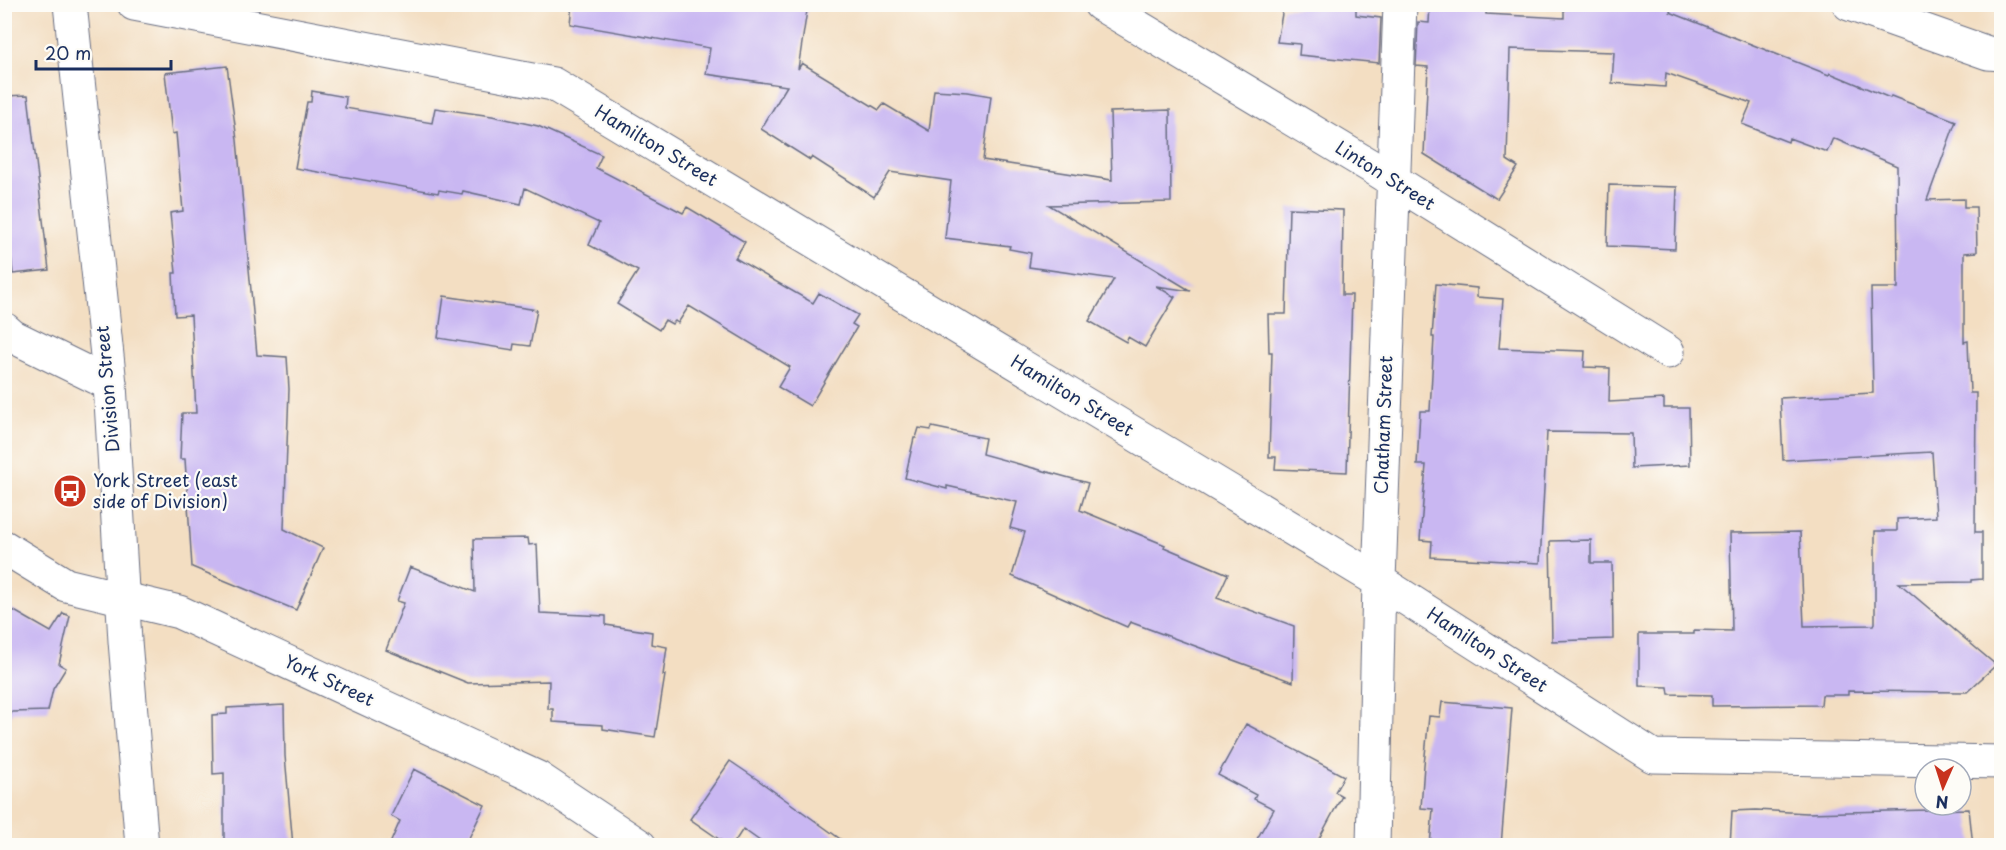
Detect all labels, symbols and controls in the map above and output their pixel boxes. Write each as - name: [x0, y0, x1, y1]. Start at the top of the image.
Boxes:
- scale bar: [36, 33, 171, 71]
- text: 20 m: [45, 39, 91, 66]
- street label: Hamilton Street: [590, 97, 723, 192]
- street label: Linton Street: [1331, 133, 1441, 216]
- street label: Division Street: [88, 325, 125, 454]
- street label: Hamilton Street: [1006, 347, 1139, 442]
- street label: Chatham Street: [1367, 355, 1398, 495]
- place label: York Street (east side of Division): [93, 466, 238, 514]
- bus stop icon: York Street (east side of Division): [52, 473, 88, 509]
- street label: Hamilton Street: [1422, 600, 1553, 698]
- street label: York Street: [280, 647, 379, 712]
- north arrow: [1913, 757, 1973, 817]
- text: N: [1935, 791, 1949, 815]

